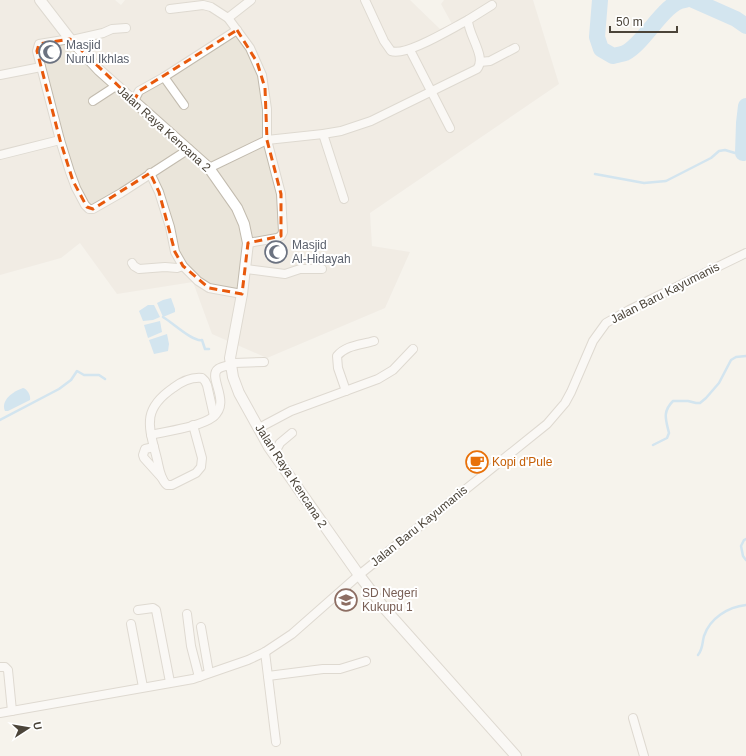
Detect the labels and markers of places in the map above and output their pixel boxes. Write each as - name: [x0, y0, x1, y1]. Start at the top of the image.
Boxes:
- place label: Masjid Nurul Ikhlas: [66, 38, 129, 66]
- mosque icon: Masjid Nurul Ikhlas: [37, 39, 63, 65]
- place label: Masjid Al-Hidayah: [292, 238, 351, 266]
- mosque icon: Masjid Al-Hidayah: [263, 239, 289, 265]
- cafe icon: Kopi d'Pule: [464, 449, 490, 475]
- place label: Kopi d'Pule: [492, 455, 553, 469]
- place label: SD Negeri Kukupu 1: [362, 586, 417, 614]
- school or university icon: SD Negeri Kukupu 1: [333, 587, 359, 613]

